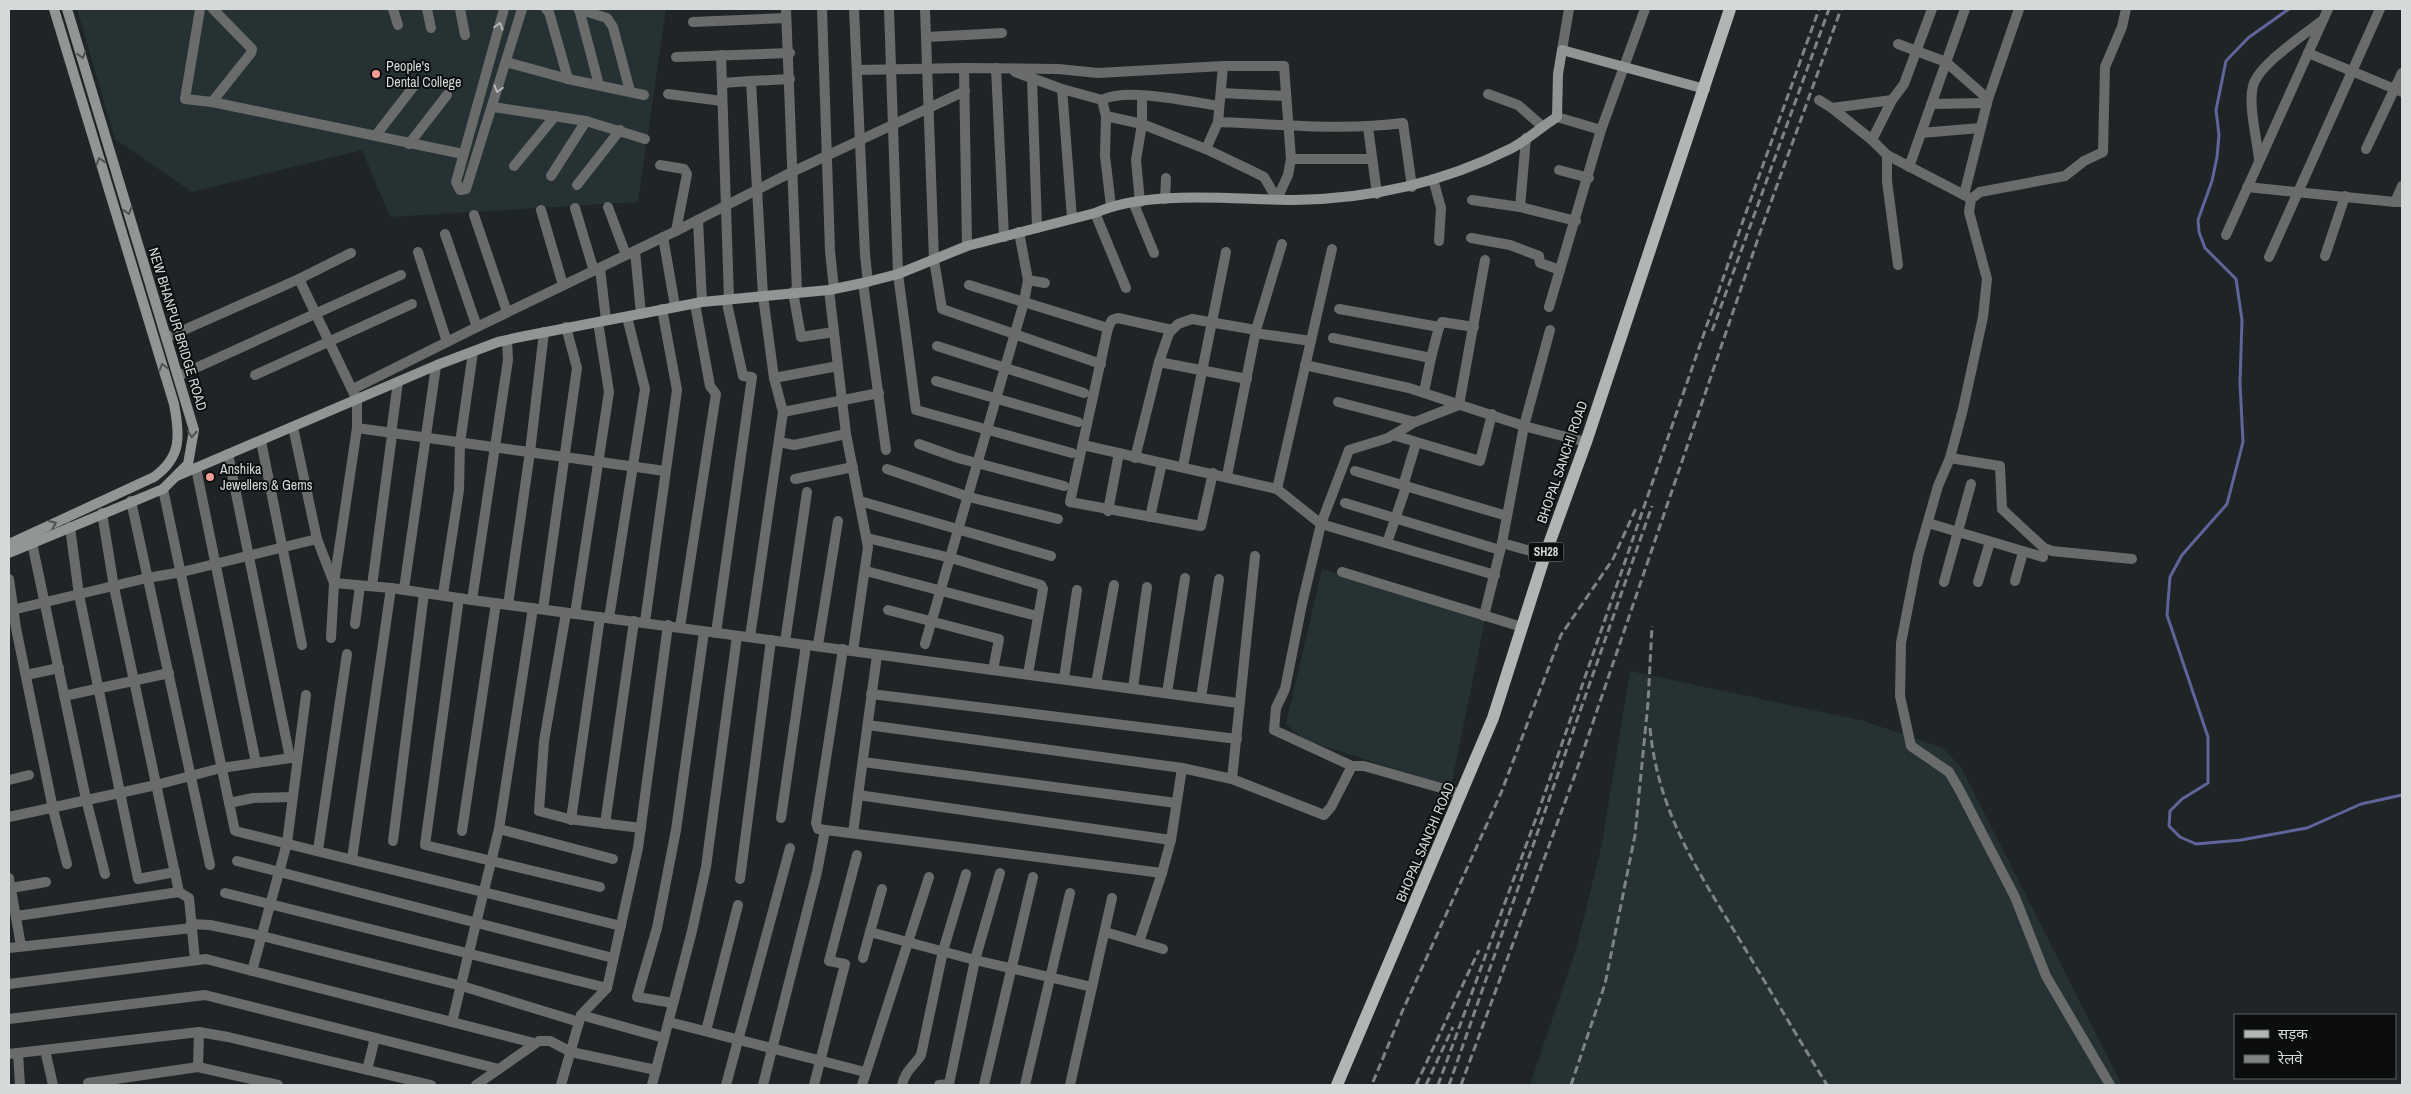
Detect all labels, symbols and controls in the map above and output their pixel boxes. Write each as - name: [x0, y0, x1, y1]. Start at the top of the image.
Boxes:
- one-way arrow: [493, 22, 504, 30]
- one-way arrow: [76, 51, 86, 59]
- place label: People's Dental College: [386, 57, 461, 91]
- marker: People's Dental College: [370, 68, 382, 80]
- one-way arrow: [494, 84, 504, 93]
- one-way arrow: [96, 158, 106, 166]
- one-way arrow: [123, 206, 133, 215]
- street label: NEW BHANPUR BRIDGE ROAD: [145, 245, 211, 413]
- one-way arrow: [158, 363, 168, 372]
- street label: BHOPAL SANCHI ROAD: [1533, 398, 1591, 526]
- one-way arrow: [187, 430, 198, 438]
- place label: Anshika Jewellers & Gems: [219, 460, 313, 494]
- marker: Anshika Jewellers & Gems: [204, 471, 216, 483]
- one-way arrow: [48, 520, 57, 530]
- road number: SH28: [1528, 542, 1564, 562]
- street label: BHOPAL SANCHI ROAD: [1392, 779, 1458, 905]
- legend: [2234, 1014, 2396, 1079]
- text: सड़क: [2278, 1023, 2308, 1044]
- text: रेलवे: [2277, 1048, 2303, 1069]

